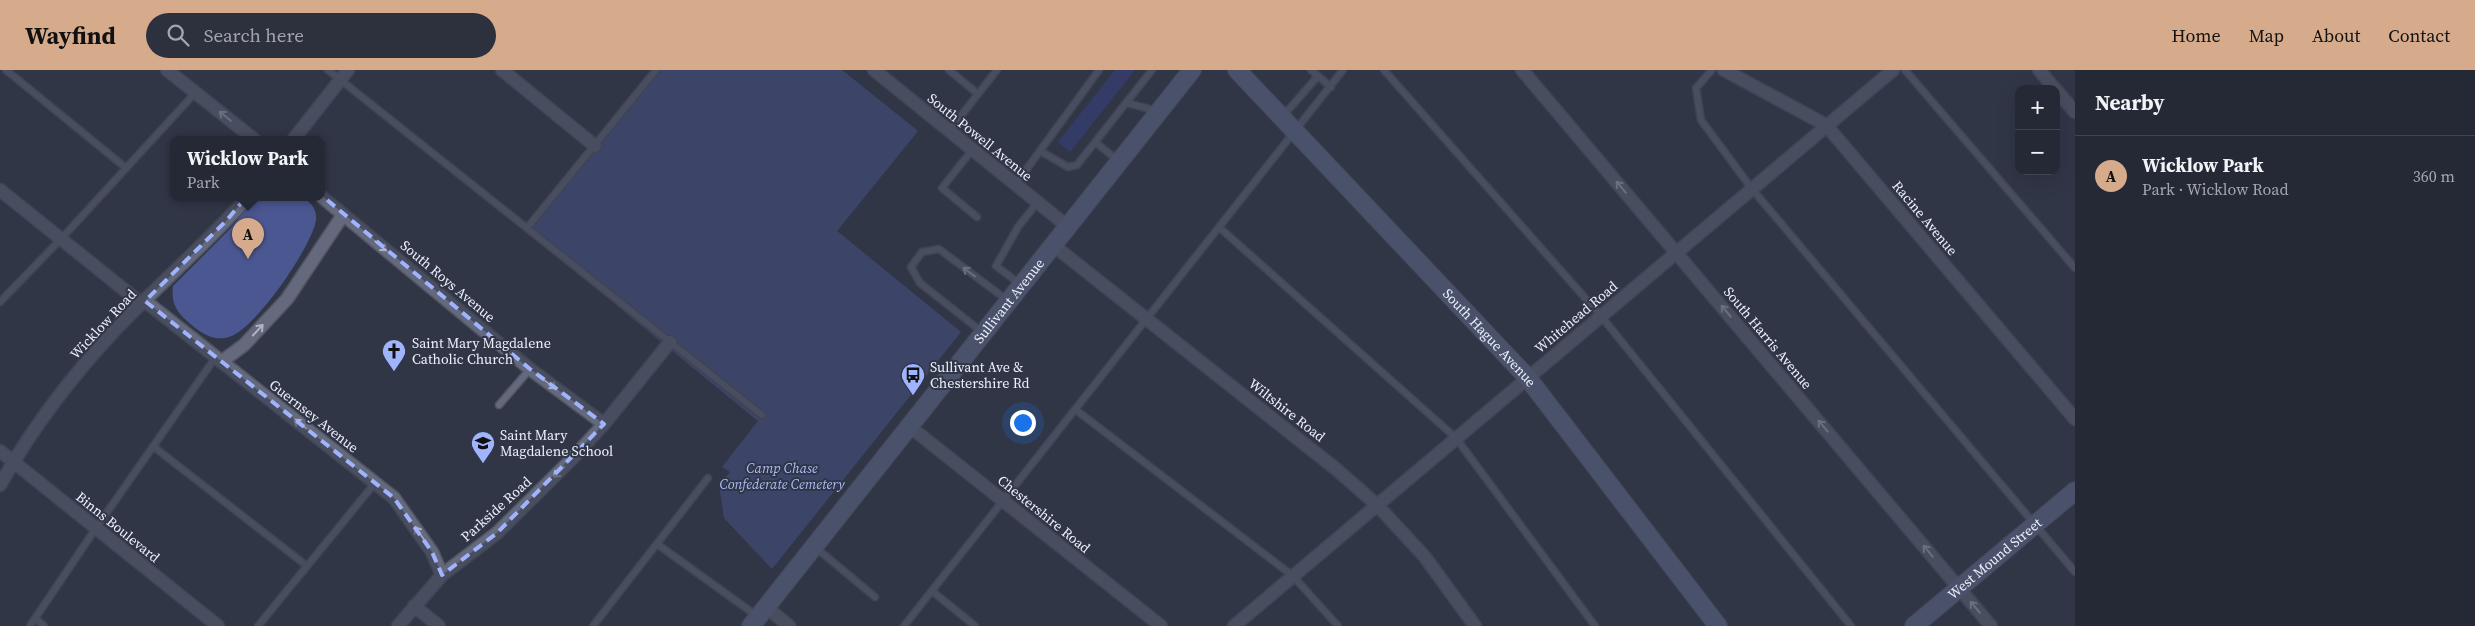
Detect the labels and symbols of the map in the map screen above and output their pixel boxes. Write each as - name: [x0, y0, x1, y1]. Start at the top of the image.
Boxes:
- street label: South Powell Avenue: [923, 88, 1037, 186]
- one-way arrow: [219, 111, 232, 122]
- street label: Racine Avenue: [1888, 176, 1962, 260]
- one-way arrow: [1615, 180, 1627, 193]
- pin: A: [232, 218, 264, 259]
- street label: South Roys Avenue: [396, 235, 500, 327]
- one-way arrow: [375, 240, 388, 251]
- street label: Sullivant Avenue: [969, 254, 1049, 348]
- one-way arrow: [963, 266, 976, 277]
- street label: Whitehead Road: [1530, 276, 1622, 358]
- street label: South Harris Avenue: [1719, 282, 1817, 394]
- street label: South Hague Avenue: [1438, 284, 1541, 391]
- street label: Wicklow Road: [65, 285, 141, 363]
- one-way arrow: [1720, 305, 1731, 318]
- one-way arrow: [252, 324, 264, 337]
- place label: Saint Mary Magdalene Catholic Church: [412, 333, 551, 369]
- church icon: Saint Mary Magdalene Catholic Church: [381, 338, 407, 372]
- place label: Sullivant Ave & Chestershire Rd: [930, 357, 1030, 393]
- bus stop icon: Sullivant Ave & Chestershire Rd: [900, 362, 926, 396]
- street label: Wiltshire Road: [1244, 374, 1330, 446]
- street label: Guernsey Avenue: [265, 375, 363, 457]
- one-way arrow: [543, 379, 557, 389]
- your location: [1010, 410, 1036, 436]
- one-way arrow: [294, 418, 307, 429]
- one-way arrow: [1818, 420, 1829, 433]
- place label: Saint Mary Magdalene School: [500, 425, 613, 461]
- school or university icon: Saint Mary Magdalene School: [470, 430, 496, 464]
- park label: Camp Chase Confederate Cemetery: [719, 458, 845, 494]
- one-way arrow: [553, 466, 565, 478]
- street label: Chestershire Road: [993, 470, 1095, 558]
- street label: Parkside Road: [456, 472, 536, 546]
- street label: Binns Boulevard: [72, 487, 164, 567]
- street label: West Mound Street: [1943, 513, 2046, 604]
- one-way arrow: [413, 527, 424, 540]
- one-way arrow: [1922, 545, 1933, 558]
- one-way arrow: [1970, 601, 1981, 614]

